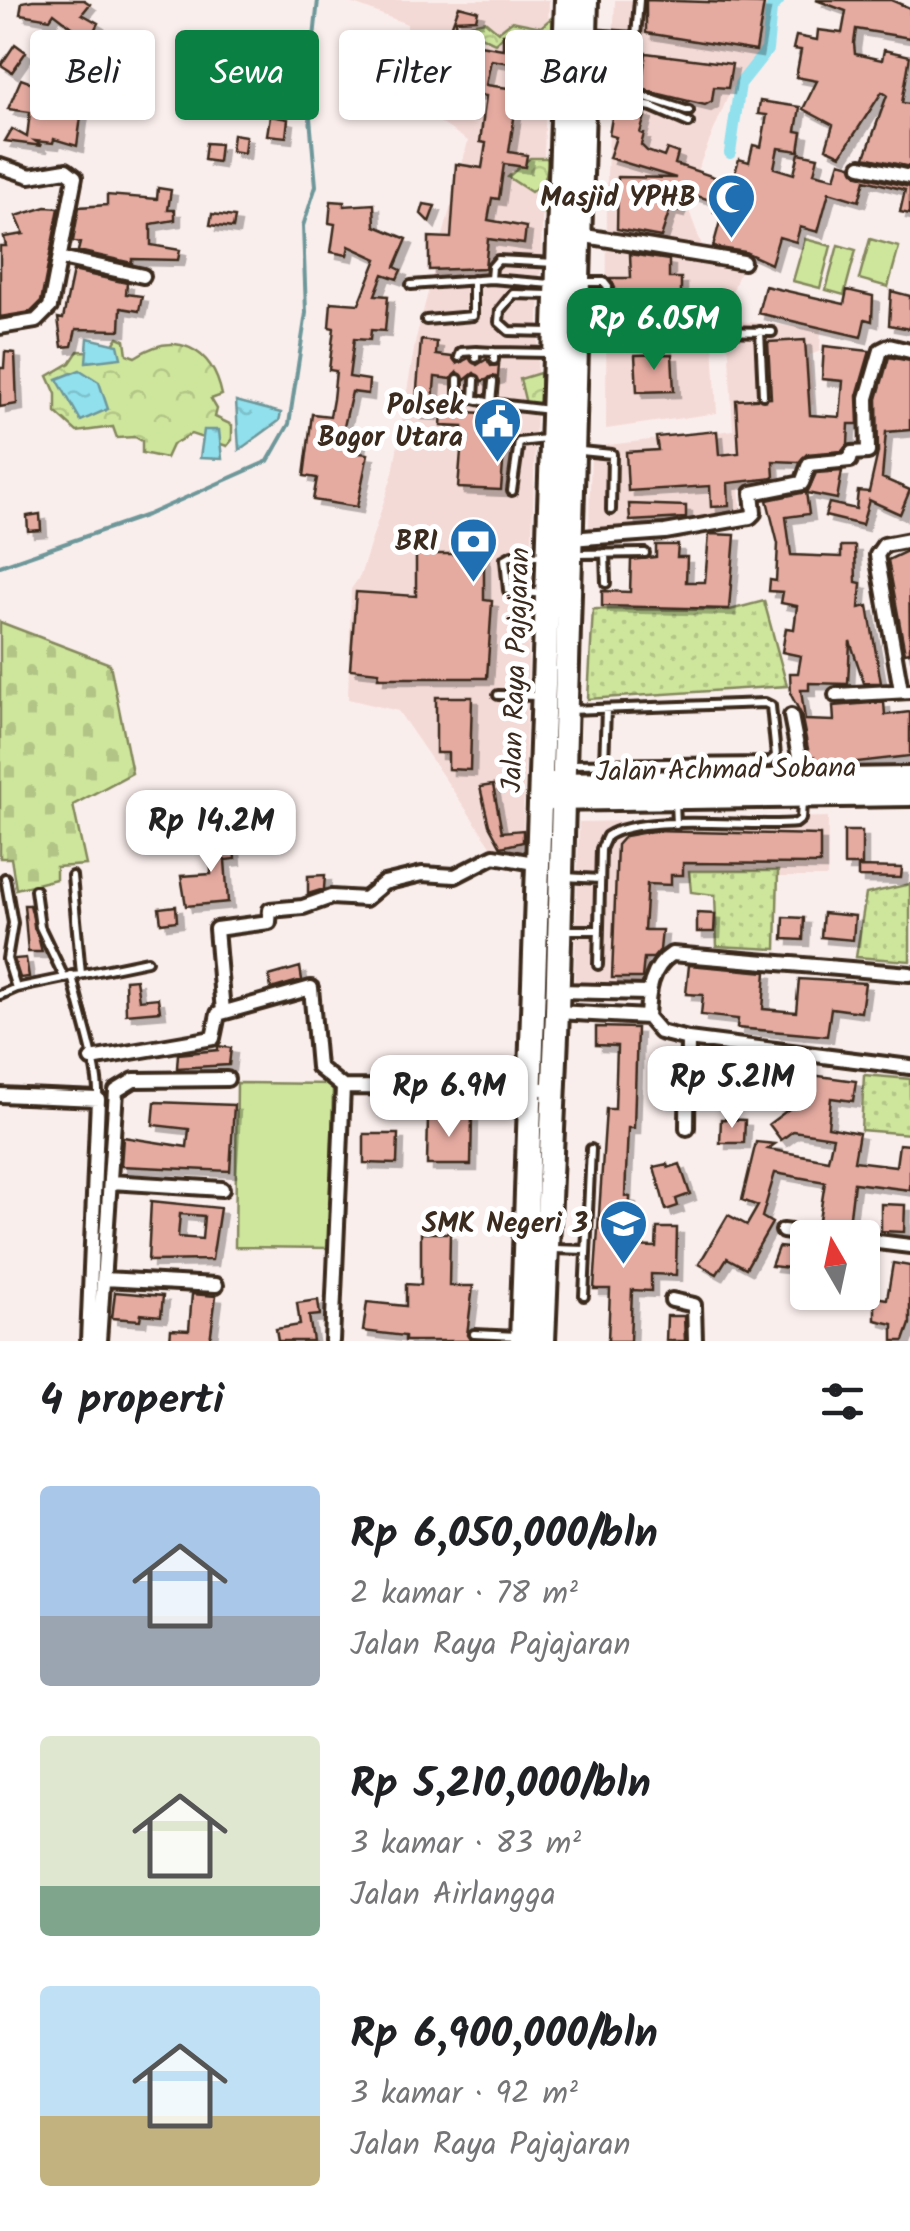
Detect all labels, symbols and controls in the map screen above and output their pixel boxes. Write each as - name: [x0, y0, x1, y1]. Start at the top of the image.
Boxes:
- chip: Beli: [30, 30, 155, 120]
- chip: Sewa: [175, 30, 319, 120]
- chip: Filter: [339, 30, 485, 120]
- chip: Baru: [505, 30, 643, 120]
- mosque icon: Masjid YPHB: [705, 172, 757, 240]
- place label: Masjid YPHB: [540, 176, 696, 221]
- pin: Rp 6.05M: [551, 288, 757, 373]
- text: Rp 6.05M: [589, 295, 719, 346]
- place label: Polsek Bogor Utara: [318, 384, 464, 461]
- public building icon: Polsek Bogor Utara: [472, 396, 524, 464]
- bank icon: BRI: [447, 516, 499, 584]
- place label: BRI: [395, 520, 438, 565]
- street label: Jalan Raya Pajajaran: [490, 547, 544, 793]
- street label: Jalan Achmad Sobana: [595, 746, 857, 796]
- pin: Rp 14.2M: [108, 790, 314, 875]
- text: Rp 14.2M: [148, 797, 274, 848]
- pin: Rp 5.21M: [629, 1046, 835, 1131]
- text: Rp 5.21M: [669, 1053, 795, 1104]
- pin: Rp 6.9M: [357, 1055, 541, 1140]
- text: Rp 6.9M: [392, 1062, 506, 1113]
- school or university icon: SMK Negeri 3: [597, 1198, 649, 1266]
- place label: SMK Negeri 3: [422, 1202, 588, 1247]
- north arrow: [790, 1220, 880, 1310]
- map controls: [790, 1220, 880, 1310]
- text: 4 properti: [40, 1368, 224, 1435]
- icon: filters: [815, 1374, 870, 1429]
- text: Rp 6,050,000/bln: [350, 1502, 658, 1569]
- icon: home: [120, 1526, 240, 1646]
- text: 2 kamar · 78 m²: [350, 1569, 578, 1620]
- text: Jalan Raya Pajajaran: [350, 1620, 631, 1671]
- text: Rp 5,210,000/bln: [350, 1752, 651, 1819]
- icon: home: [120, 1776, 240, 1896]
- text: 3 kamar · 83 m²: [350, 1819, 581, 1870]
- text: Jalan Airlangga: [350, 1870, 556, 1921]
- text: Rp 6,900,000/bln: [350, 2002, 658, 2069]
- icon: home: [120, 2026, 240, 2146]
- text: 3 kamar · 92 m²: [350, 2069, 578, 2120]
- text: Jalan Raya Pajajaran: [350, 2120, 631, 2171]

